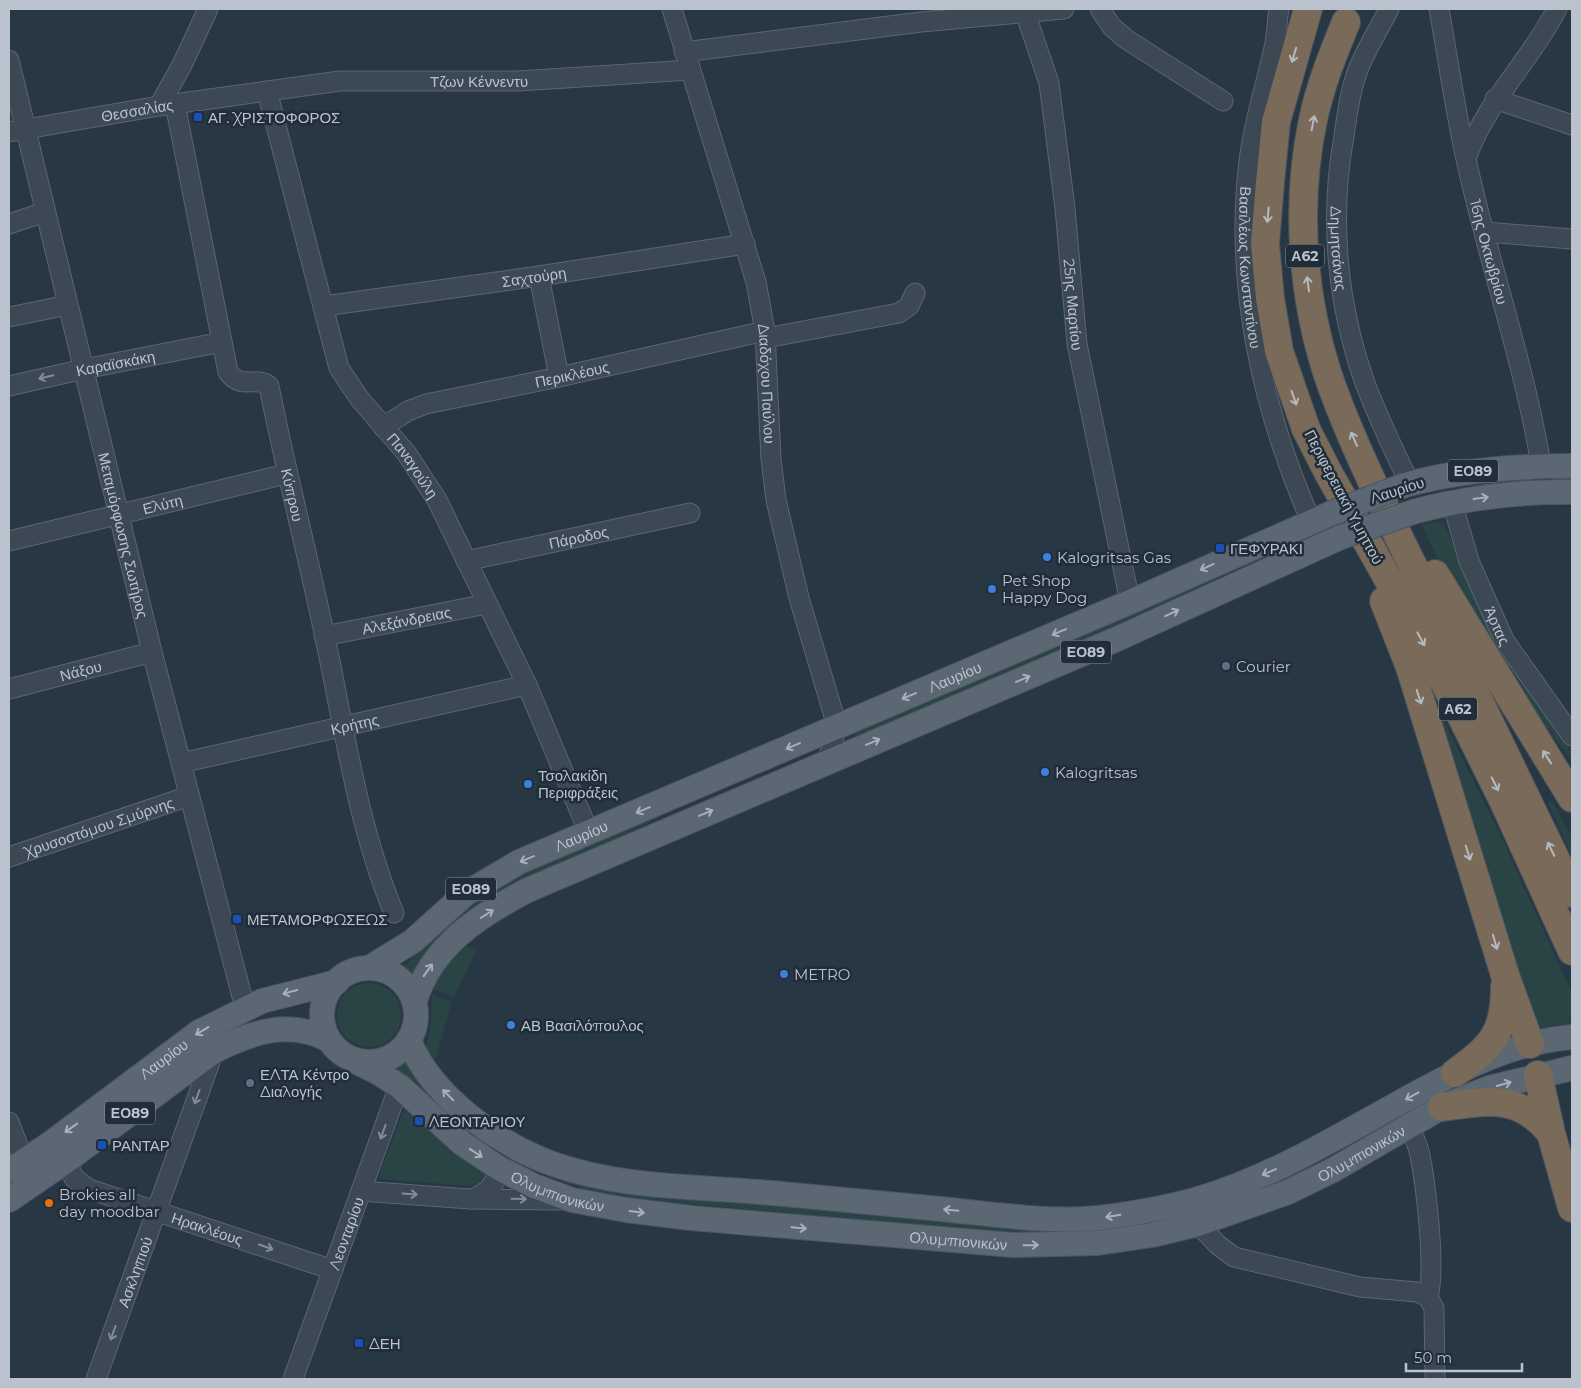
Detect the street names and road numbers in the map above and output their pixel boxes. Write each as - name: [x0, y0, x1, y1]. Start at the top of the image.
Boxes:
- street label: Τζων Κέννεντυ: [430, 71, 529, 91]
- street label: Θεσσαλίας: [100, 95, 174, 125]
- street label: Βασιλέως Κωνσταντίνου: [1235, 186, 1266, 350]
- street label: 16ης Οκτωβρίου: [1466, 197, 1512, 306]
- street label: Δημητσάνας: [1327, 206, 1351, 292]
- road number: Α62: [1286, 245, 1324, 268]
- street label: 25ης Μαρτίου: [1060, 258, 1088, 352]
- street label: Σαχτούρη: [500, 262, 568, 291]
- street label: Διαδόχου Παύλου: [754, 322, 780, 444]
- street label: Καραϊσκάκη: [74, 346, 157, 380]
- street label: Περικλέους: [533, 357, 611, 391]
- street label: Περιφερειακή Υμηττού: [1301, 427, 1387, 567]
- street label: Παναγούλη: [383, 429, 443, 502]
- street label: Μεταμόρφωσης Σωτήρος: [95, 450, 153, 620]
- road number: ΕΟ89: [1448, 460, 1498, 482]
- street label: Κύπρου: [277, 466, 308, 523]
- street label: Λαυρίου: [1368, 472, 1426, 508]
- street label: Ελύτη: [141, 490, 185, 518]
- street label: Πάροδος: [547, 521, 610, 553]
- street label: Αλεξάνδρειας: [360, 602, 453, 638]
- street label: Άρτας: [1481, 603, 1514, 649]
- road number: ΕΟ89: [1061, 640, 1111, 664]
- street label: Νάξου: [58, 656, 104, 685]
- street label: Λαυρίου: [925, 657, 984, 696]
- road number: Α62: [1439, 698, 1477, 721]
- street label: Κρήτης: [329, 709, 380, 738]
- street label: Χρυσοστόμου Σμύρνης: [20, 792, 176, 861]
- street label: Λαυρίου: [552, 816, 611, 855]
- road number: ΕΟ89: [446, 878, 496, 901]
- street label: Λαυρίου: [135, 1034, 191, 1083]
- road number: ΕΟ89: [105, 1102, 155, 1124]
- street label: Ολυμπιονικών: [1314, 1121, 1409, 1186]
- street label: Ολυμπιονικών: [508, 1166, 606, 1215]
- street label: Λεονταρίου: [324, 1194, 368, 1272]
- street label: Ηρακλέους: [169, 1208, 245, 1249]
- street label: Ολυμπιονικών: [909, 1227, 1008, 1254]
- street label: Ασκληπιού: [113, 1234, 156, 1310]

